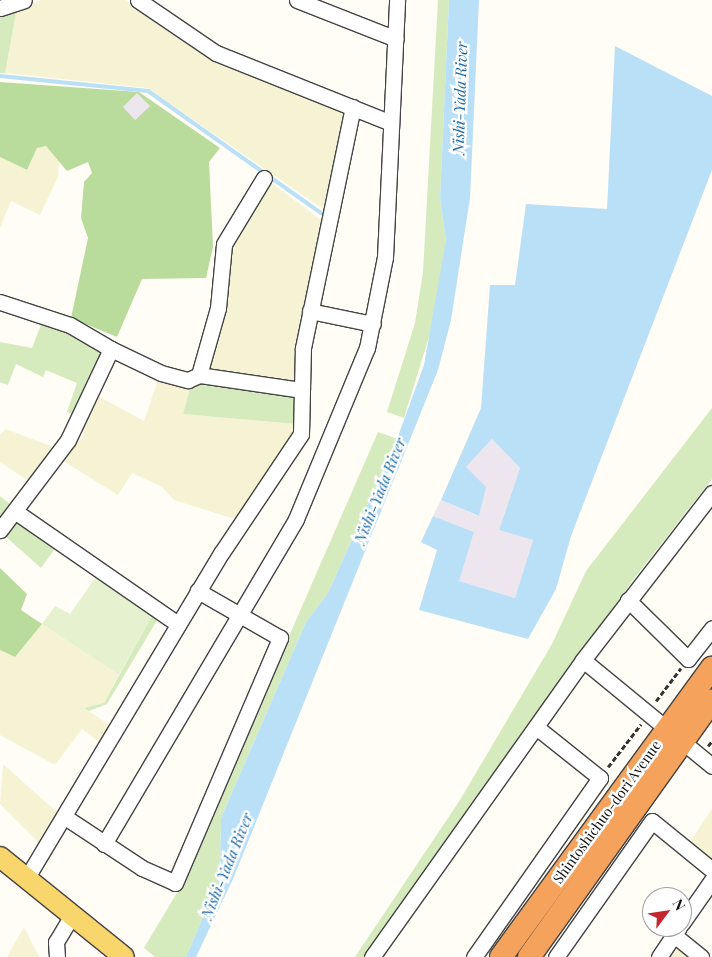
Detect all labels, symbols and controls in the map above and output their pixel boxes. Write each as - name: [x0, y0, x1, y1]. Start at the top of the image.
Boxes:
- water label: Nishi-Yada River: [449, 41, 471, 155]
- water label: Nishi-Yada River: [351, 435, 409, 547]
- street label: Shintoshichuo-dori Avenue: [549, 737, 665, 887]
- water label: Nishi-Yada River: [198, 810, 256, 922]
- north arrow: [642, 887, 692, 937]
- text: N: [669, 895, 690, 914]

